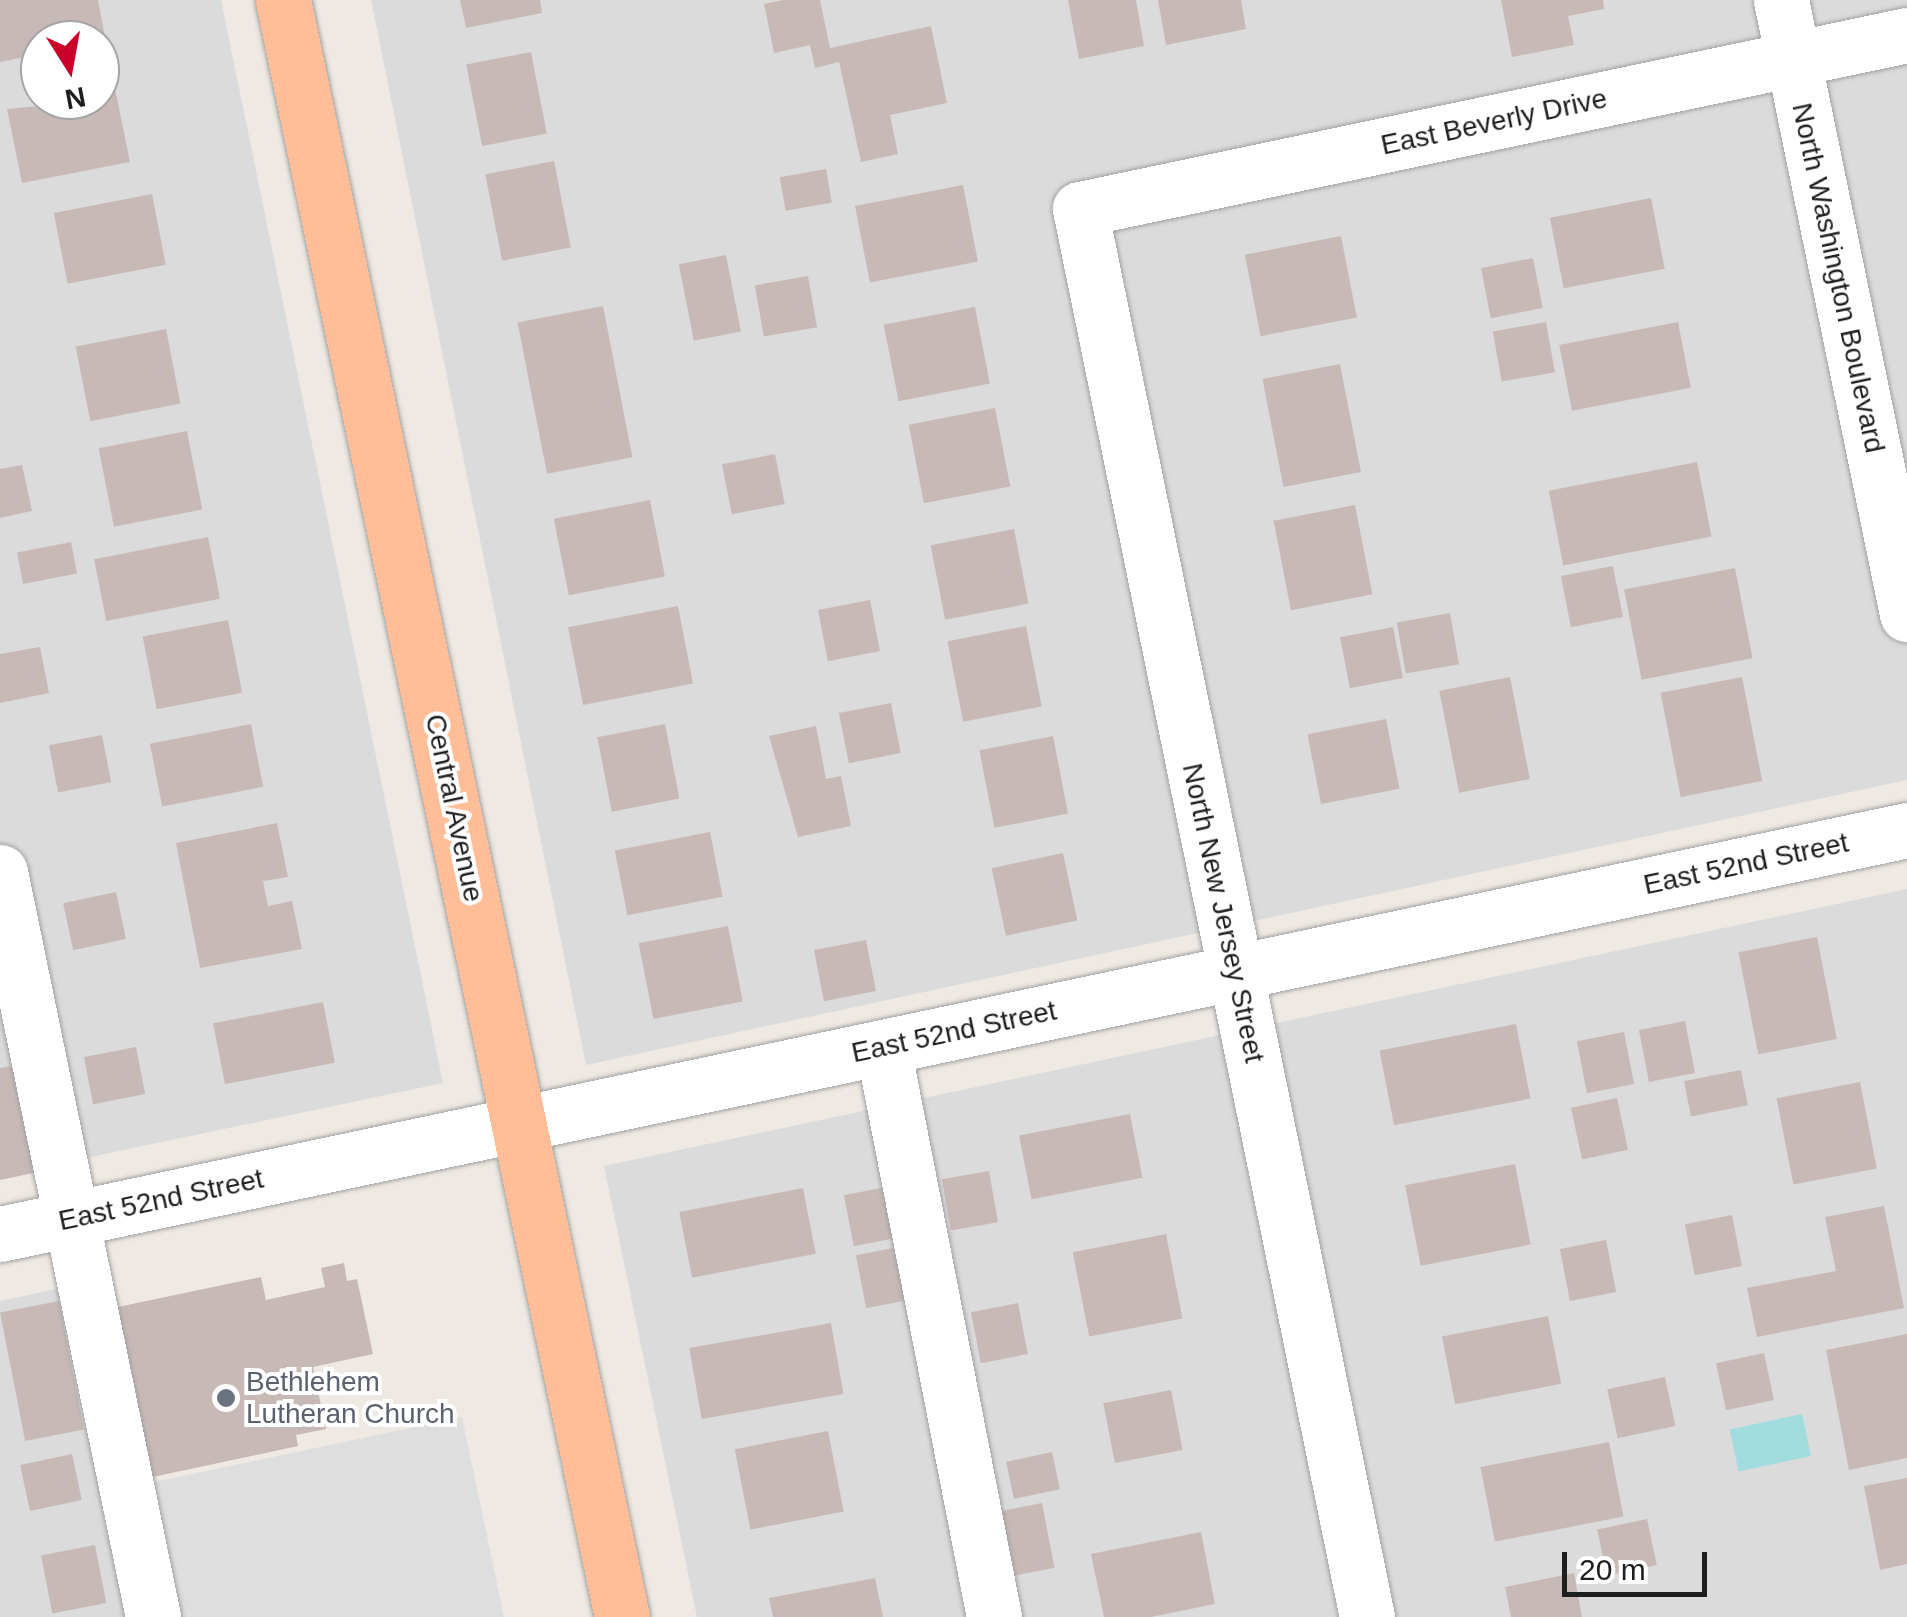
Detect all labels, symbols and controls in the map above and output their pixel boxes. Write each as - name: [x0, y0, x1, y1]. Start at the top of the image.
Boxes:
- north arrow: [20, 20, 120, 120]
- text: N: [63, 81, 88, 115]
- street label: East Beverly Drive: [1378, 82, 1610, 162]
- street label: North Washington Boulevard: [1784, 100, 1892, 456]
- street label: Central Avenue: [418, 710, 490, 906]
- street label: North New Jersey Street: [1175, 760, 1271, 1066]
- street label: East 52nd Street: [1640, 826, 1852, 902]
- street label: East 52nd Street: [848, 994, 1060, 1070]
- street label: East 52nd Street: [55, 1162, 267, 1238]
- place label: Bethlehem Lutheran Church: [246, 1365, 455, 1431]
- marker: Bethlehem Lutheran Church: [215, 1387, 237, 1409]
- scale bar: [1567, 1532, 1712, 1594]
- text: 20 m: [1579, 1553, 1646, 1586]

